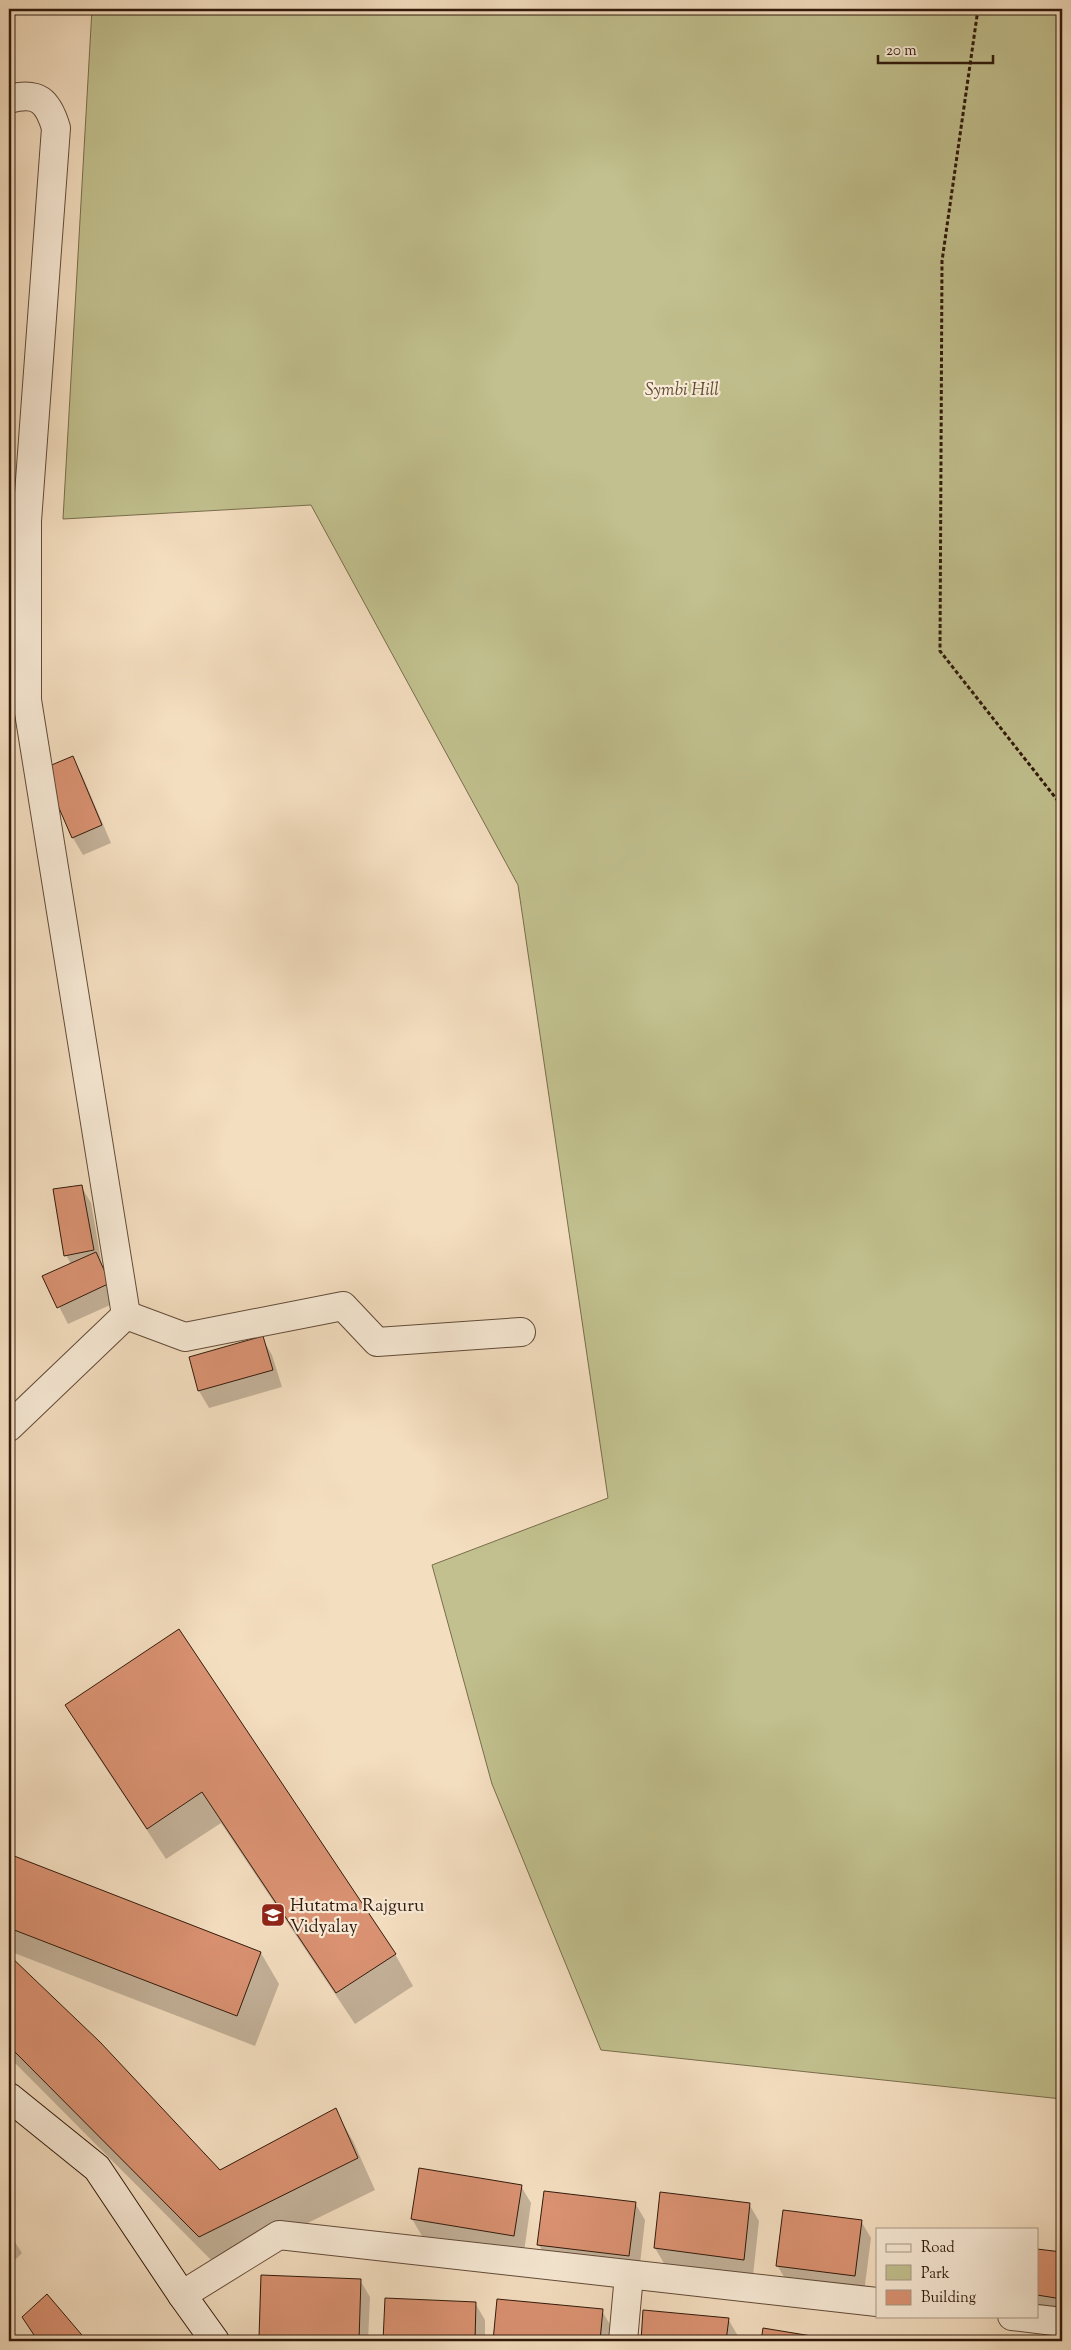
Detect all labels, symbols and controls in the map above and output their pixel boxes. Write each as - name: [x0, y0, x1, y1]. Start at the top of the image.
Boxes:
- scale bar: [878, 32, 994, 64]
- text: 20 m: [886, 41, 917, 62]
- park label: Symbi Hill: [645, 378, 719, 404]
- place label: Hutatma Rajguru Vidyalay: [290, 1894, 424, 1941]
- school or university icon: Hutatma Rajguru Vidyalay: [260, 1902, 286, 1928]
- legend: [876, 2228, 1038, 2318]
- text: Road: [921, 2238, 955, 2259]
- text: Park: [921, 2264, 950, 2285]
- text: Building: [921, 2288, 976, 2309]

